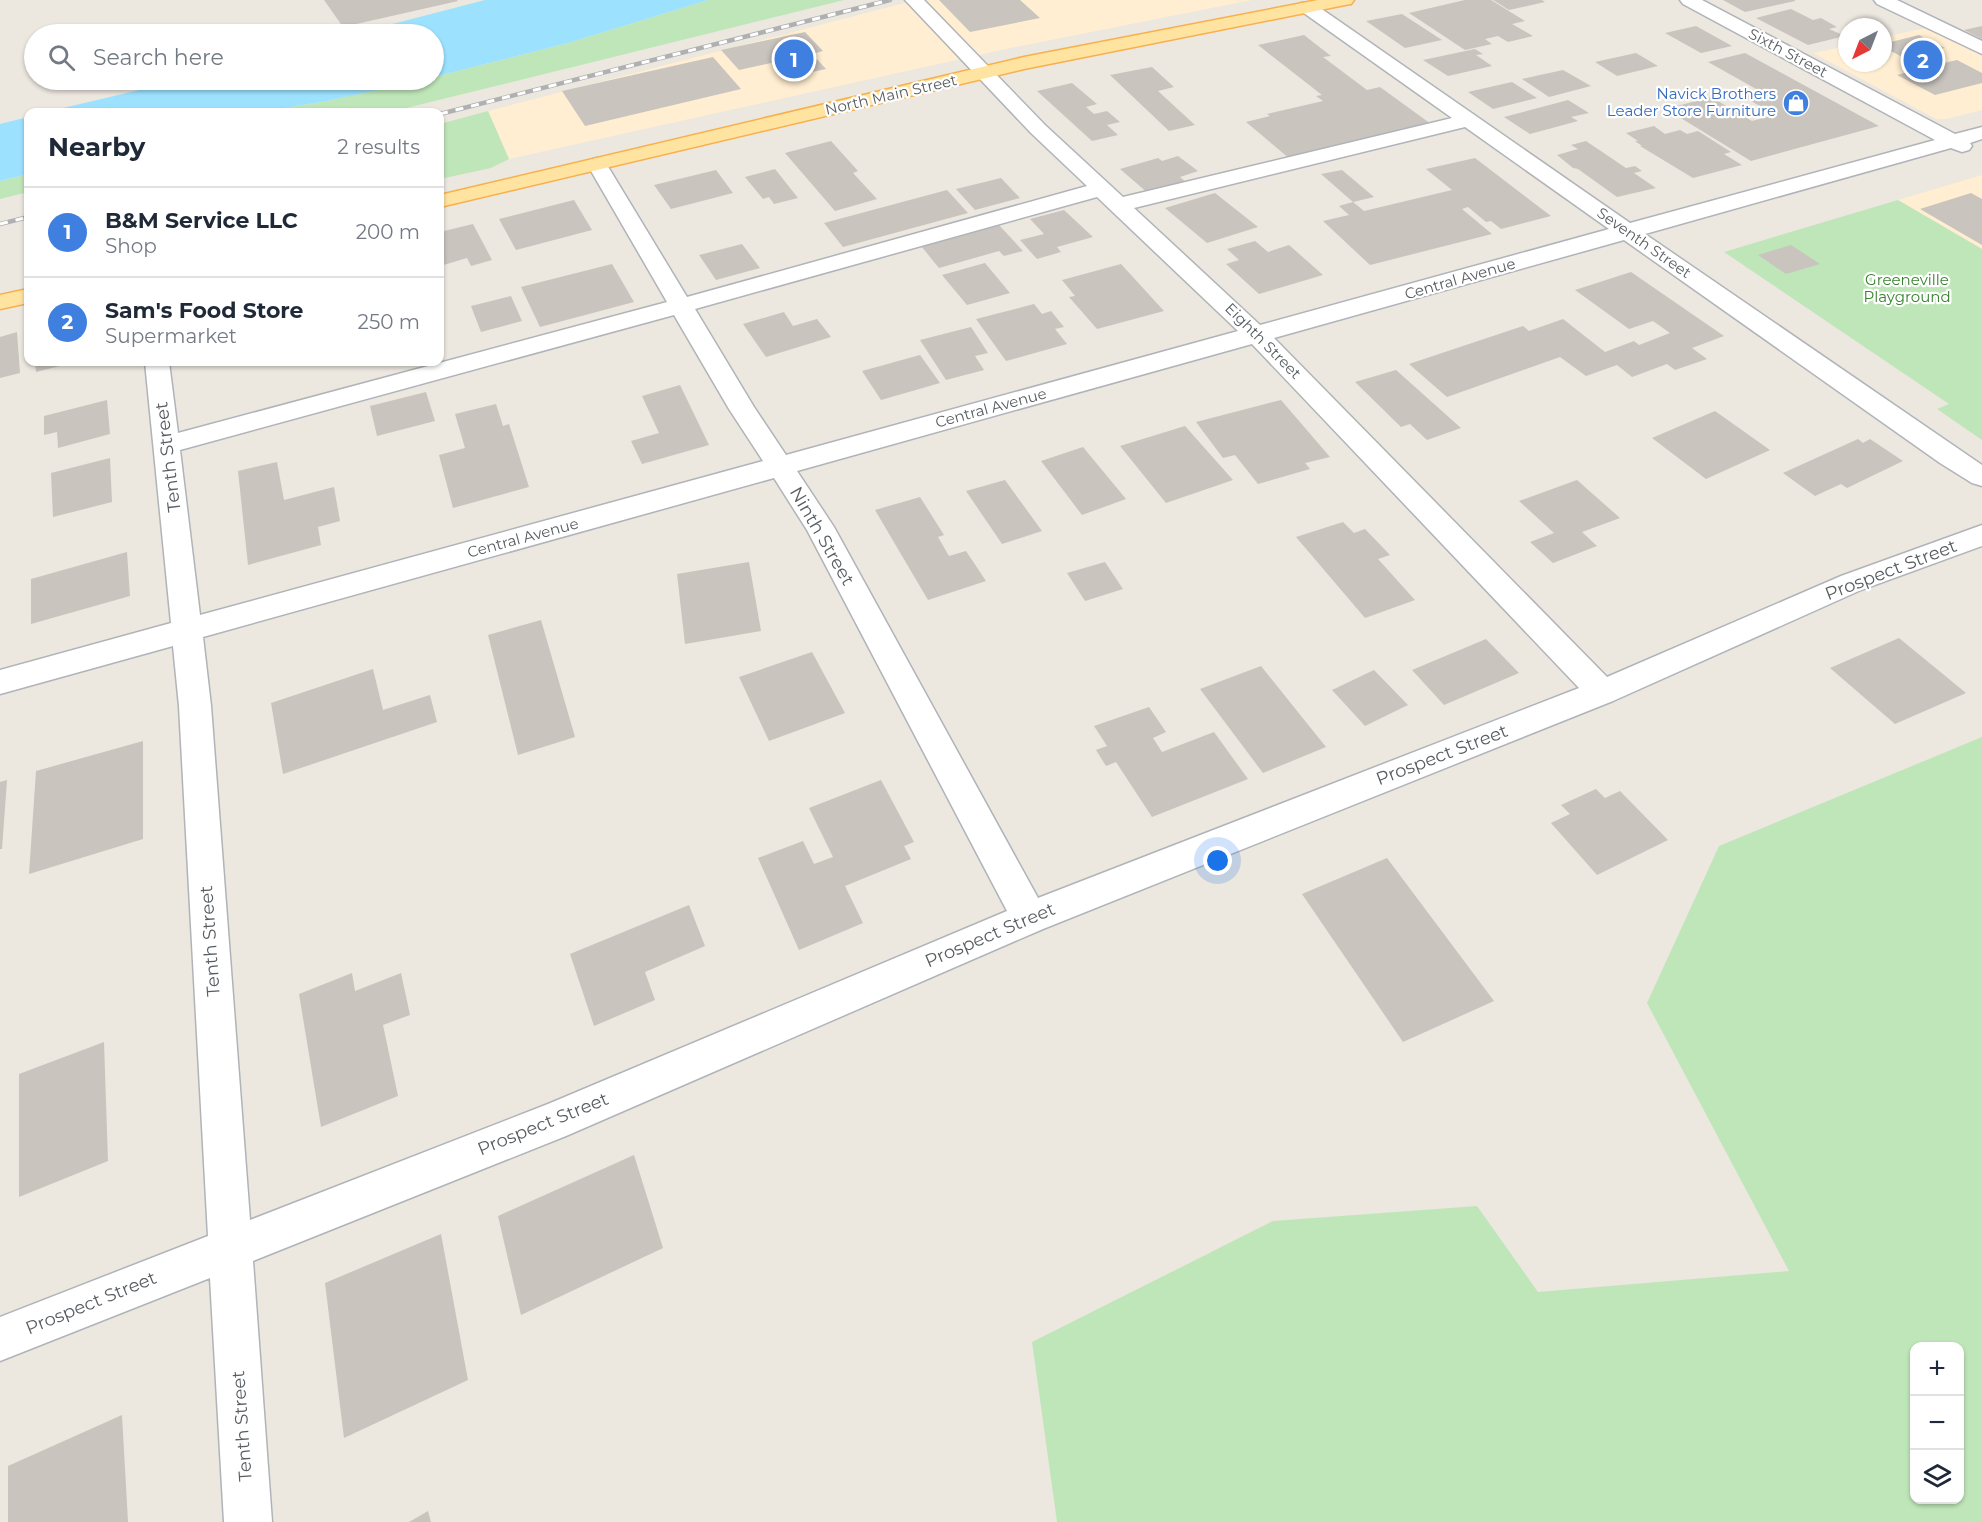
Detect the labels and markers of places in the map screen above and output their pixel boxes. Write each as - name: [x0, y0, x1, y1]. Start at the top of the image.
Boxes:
- pin: 1: [774, 36, 814, 82]
- pin: 2: [1904, 38, 1942, 82]
- place label: Navick Brothers Leader Store Furniture: [1607, 84, 1776, 120]
- shop icon: Navick Brothers Leader Store Furniture: [1781, 88, 1811, 118]

